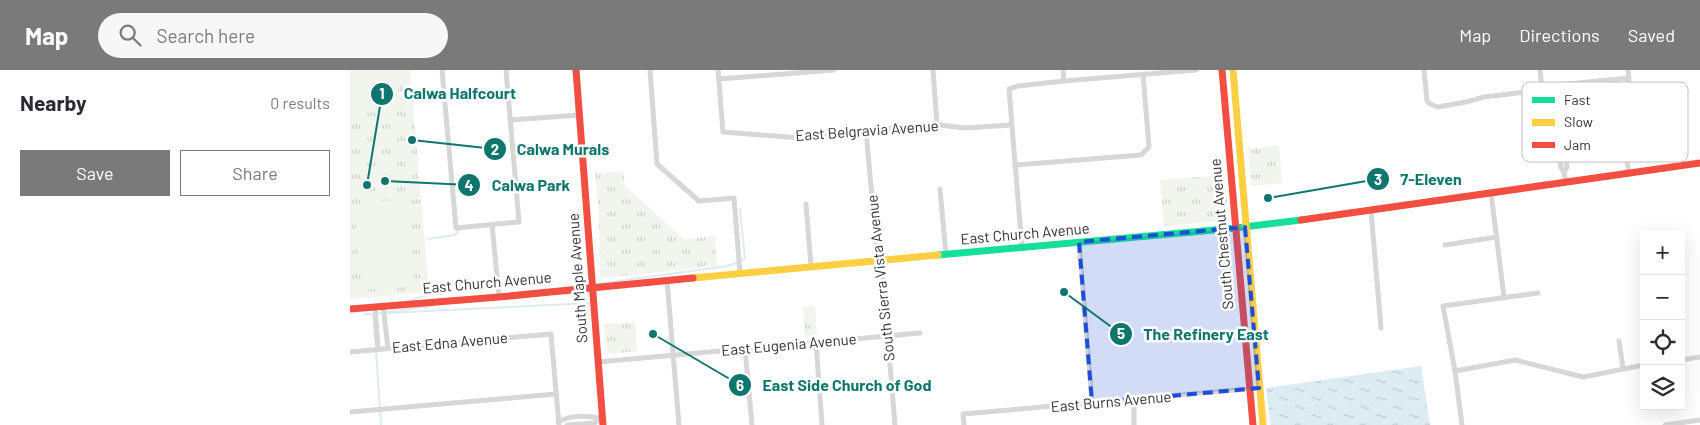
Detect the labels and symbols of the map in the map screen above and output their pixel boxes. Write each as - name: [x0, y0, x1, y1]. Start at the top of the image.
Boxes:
- callout: Calwa Halfcourt: [369, 78, 526, 109]
- legend: [1522, 82, 1688, 162]
- text: Calwa Halfcourt: [404, 83, 516, 102]
- text: 1: [379, 84, 385, 102]
- text: Fast: [1564, 91, 1590, 108]
- text: Slow: [1564, 113, 1593, 130]
- street label: East Belgravia Avenue: [795, 116, 939, 144]
- callout: Calwa Murals: [482, 134, 620, 165]
- text: Jam: [1564, 136, 1591, 153]
- text: Calwa Murals: [517, 139, 609, 158]
- text: 2: [491, 140, 499, 158]
- street label: South Chestnut Avenue: [1205, 158, 1237, 310]
- callout: 7-Eleven: [1365, 164, 1472, 195]
- text: 7-Eleven: [1400, 169, 1462, 188]
- callout: Calwa Park: [457, 170, 580, 201]
- text: 3: [1374, 170, 1382, 188]
- text: Calwa Park: [492, 175, 571, 194]
- text: 4: [464, 176, 474, 194]
- street label: South Sierra Vista Avenue: [862, 194, 898, 362]
- street label: South Maple Avenue: [563, 212, 591, 344]
- street label: East Church Avenue: [960, 218, 1090, 248]
- street label: East Church Avenue: [422, 267, 552, 297]
- callout: The Refinery East: [1108, 319, 1279, 350]
- text: 5: [1117, 324, 1125, 342]
- text: The Refinery East: [1143, 324, 1269, 343]
- street label: East Edna Avenue: [391, 328, 509, 356]
- street label: East Eugenia Avenue: [720, 329, 857, 359]
- callout: East Side Church of God: [727, 370, 941, 401]
- text: East Side Church of God: [762, 375, 932, 394]
- text: 6: [736, 376, 744, 394]
- street label: East Burns Avenue: [1050, 387, 1172, 415]

